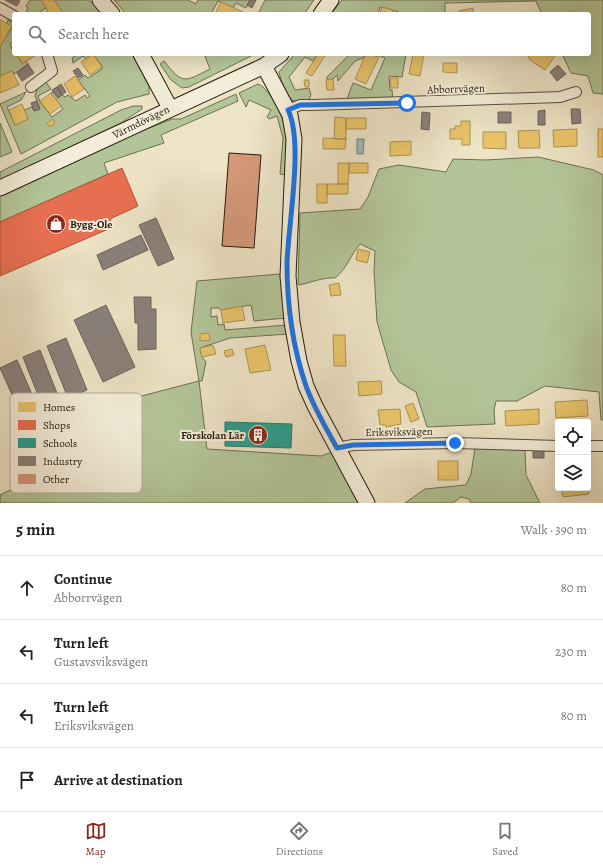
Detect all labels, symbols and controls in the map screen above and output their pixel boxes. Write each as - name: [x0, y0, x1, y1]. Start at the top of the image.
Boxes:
- search box: [12, 12, 591, 56]
- icon: search: [26, 23, 48, 45]
- text: Search here: [58, 24, 129, 44]
- street label: Abborrvägen: [426, 80, 485, 98]
- route start: [398, 94, 416, 112]
- street label: Värmdövägen: [109, 102, 172, 143]
- shop icon: Bygg-Ole: [45, 213, 67, 235]
- place label: Bygg-Ole: [70, 217, 112, 232]
- legend: [10, 393, 142, 493]
- text: Homes: [43, 400, 75, 415]
- text: Shops: [43, 418, 70, 433]
- map controls: [555, 419, 591, 491]
- button: locate: [555, 419, 591, 455]
- building icon: Förskolan Lär: [247, 424, 269, 446]
- street label: Eriksviksvägen: [365, 424, 433, 440]
- place label: Förskolan Lär: [181, 428, 244, 443]
- route end: [446, 434, 464, 452]
- text: Schools: [43, 436, 77, 451]
- text: Industry: [43, 454, 82, 469]
- button: layers: [555, 455, 591, 491]
- text: Other: [43, 472, 69, 487]
- text: 5 min: [16, 518, 55, 541]
- text: Walk · 390 m: [521, 521, 587, 538]
- text: Continue: [54, 569, 112, 589]
- icon: ahead: [16, 577, 38, 599]
- text: 80 m: [560, 579, 587, 596]
- text: Abborrvägen: [54, 589, 122, 606]
- text: Turn left: [54, 633, 109, 653]
- icon: left: [16, 641, 38, 663]
- text: 230 m: [555, 643, 587, 660]
- text: Gustavsviksvägen: [54, 653, 148, 670]
- text: Turn left: [54, 697, 109, 717]
- icon: left: [16, 705, 38, 727]
- text: 80 m: [560, 707, 587, 724]
- text: Eriksviksvägen: [54, 717, 134, 734]
- icon: arrive: [16, 769, 38, 791]
- text: Arrive at destination: [54, 770, 183, 790]
- tab: Map: [85, 820, 107, 859]
- tab: Directions: [276, 820, 323, 859]
- tab: Saved: [492, 820, 518, 859]

